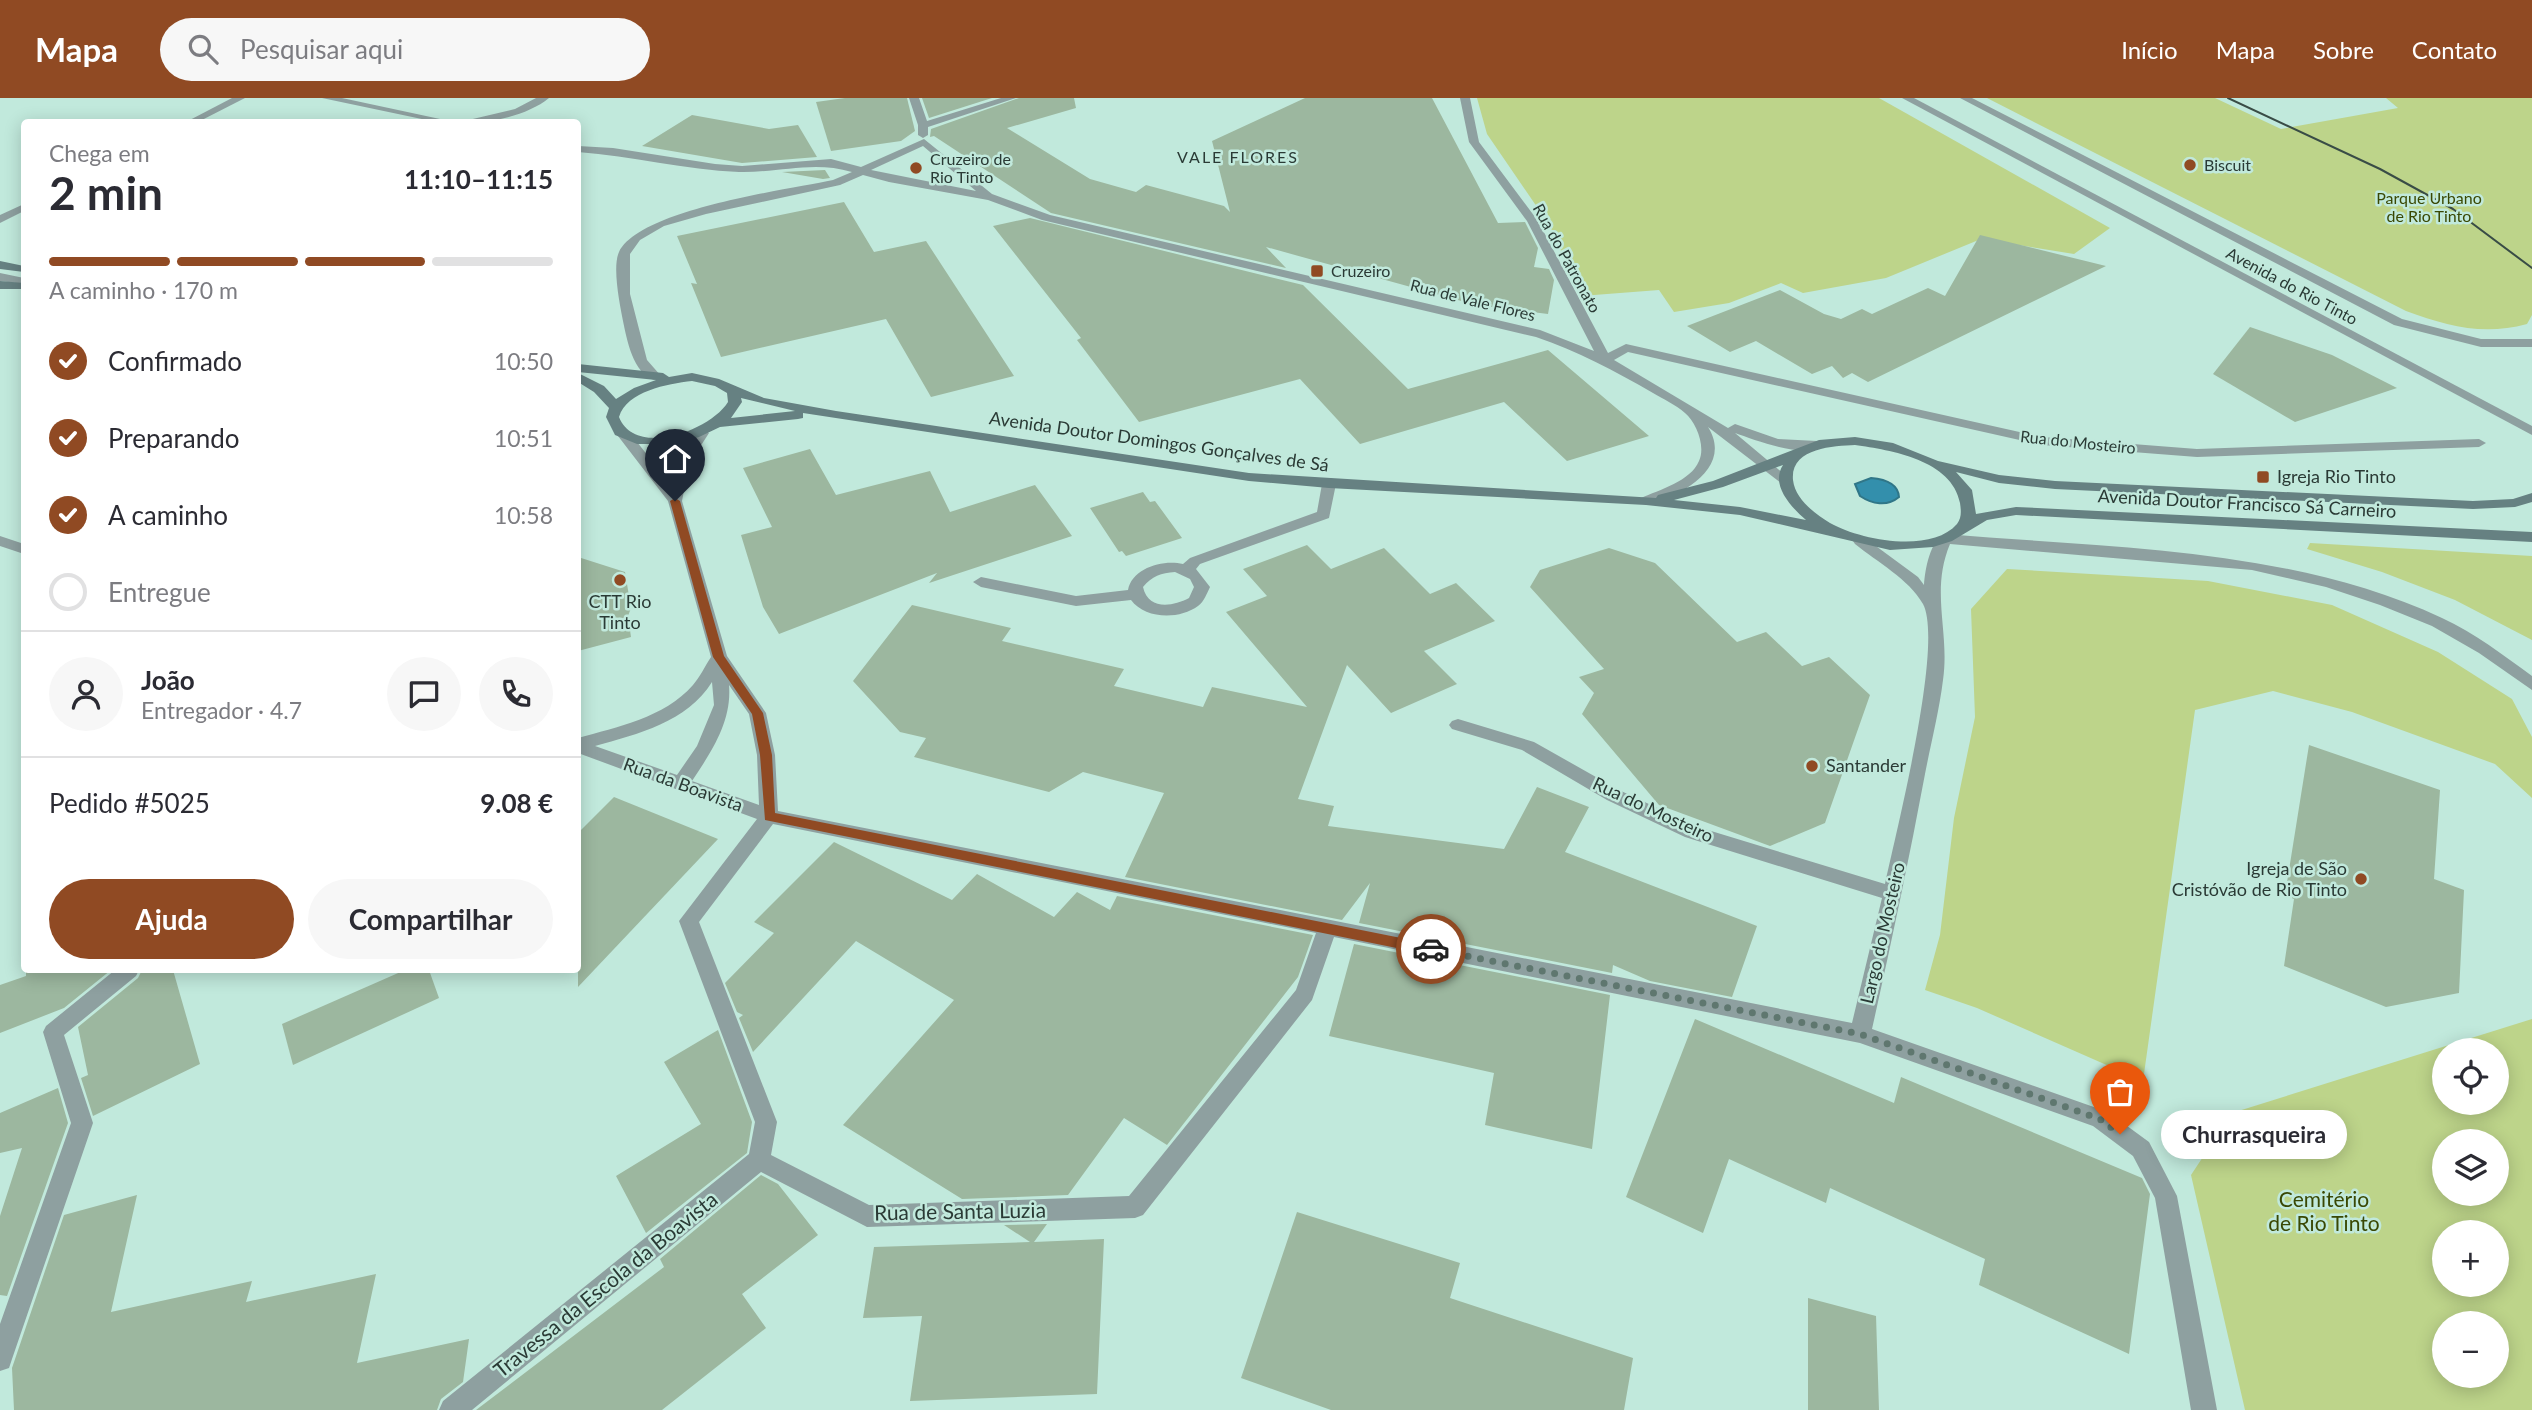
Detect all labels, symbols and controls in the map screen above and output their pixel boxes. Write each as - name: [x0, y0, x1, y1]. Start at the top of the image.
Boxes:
- search box: [160, 18, 650, 81]
- text: Mapa: [35, 29, 118, 69]
- icon: search: [184, 30, 222, 68]
- text: Pesquisar aqui: [240, 33, 403, 65]
- text: Início: [2121, 35, 2178, 64]
- text: Mapa: [2216, 35, 2275, 64]
- text: Sobre: [2313, 35, 2374, 64]
- text: Contato: [2412, 35, 2497, 64]
- text: Chega em: [49, 139, 150, 167]
- district label: VALE FLORES: [1177, 147, 1299, 166]
- place label: Cruzeiro de Rio Tinto: [930, 149, 1011, 186]
- place label: Biscuit: [2204, 155, 2251, 174]
- marker: Biscuit: [2182, 157, 2198, 173]
- marker: Cruzeiro de Rio Tinto: [908, 160, 924, 176]
- text: 11:10–11:15: [404, 163, 553, 195]
- text: 2 min: [49, 165, 163, 220]
- park label: Parque Urbano de Rio Tinto: [2376, 188, 2482, 225]
- street label: Rua do Patronato: [1530, 200, 1605, 316]
- street label: Avenida do Rio Tinto: [2223, 243, 2361, 328]
- place label: Cruzeiro: [1331, 261, 1390, 280]
- marker: Cruzeiro: [1309, 263, 1325, 279]
- street label: Rua de Vale Flores: [1409, 275, 1538, 324]
- text: A caminho · 170 m: [49, 276, 238, 304]
- icon: check: [49, 342, 87, 380]
- text: Confirmado: [108, 345, 242, 377]
- text: 10:50: [494, 347, 553, 375]
- street label: Avenida Doutor Domingos Gonçalves de Sá: [988, 406, 1330, 476]
- icon: check: [49, 419, 87, 457]
- text: Preparando: [108, 422, 240, 454]
- text: 10:51: [494, 424, 553, 452]
- street label: Rua do Mosteiro: [2019, 426, 2137, 457]
- pin: [645, 429, 705, 501]
- icon: home: [656, 440, 694, 478]
- place label: Igreja Rio Tinto: [2277, 465, 2396, 487]
- marker: Igreja Rio Tinto: [2255, 469, 2271, 485]
- street label: Avenida Doutor Francisco Sá Carneiro: [2097, 484, 2397, 522]
- icon: check: [49, 496, 87, 534]
- text: A caminho: [108, 499, 228, 531]
- text: 10:58: [494, 501, 553, 529]
- marker: CTT Rio Tinto: [612, 572, 628, 588]
- text: Entregue: [108, 576, 211, 608]
- place label: CTT Rio Tinto: [588, 590, 652, 633]
- button: person: [49, 657, 123, 731]
- button: chat: [387, 657, 461, 731]
- button: phone: [479, 657, 553, 731]
- text: João: [141, 664, 195, 696]
- text: Entregador · 4.7: [141, 696, 302, 724]
- street label: Rua da Boavista: [621, 752, 746, 816]
- place label: Santander: [1826, 754, 1907, 776]
- marker: Santander: [1804, 758, 1820, 774]
- street label: Rua do Mosteiro: [1590, 772, 1717, 847]
- text: Pedido #5025: [49, 787, 210, 819]
- text: 9.08 €: [480, 787, 553, 819]
- place label: Igreja de São Cristóvão de Rio Tinto: [2172, 857, 2347, 900]
- street label: Largo do Mosteiro: [1855, 860, 1909, 1006]
- marker: Igreja de São Cristóvão de Rio Tinto: [2353, 871, 2369, 887]
- button: Ajuda: [49, 879, 294, 959]
- button: Compartilhar: [308, 879, 553, 959]
- courier: [1396, 914, 1466, 984]
- icon: car: [1412, 930, 1450, 968]
- map controls: [2432, 1038, 2509, 1388]
- button: locate: [2432, 1038, 2509, 1115]
- pin: [2090, 1062, 2150, 1134]
- icon: bag: [2101, 1073, 2139, 1111]
- callout: Churrasqueira: [2162, 1110, 2348, 1158]
- text: Churrasqueira: [2182, 1120, 2326, 1148]
- button: layers: [2432, 1129, 2509, 1206]
- street label: Travessa da Escola da Boavista: [488, 1186, 722, 1382]
- park label: Cemitério de Rio Tinto: [2268, 1186, 2380, 1235]
- street label: Rua de Santa Luzia: [874, 1197, 1046, 1224]
- button: +: [2432, 1220, 2509, 1297]
- button: −: [2432, 1311, 2509, 1388]

